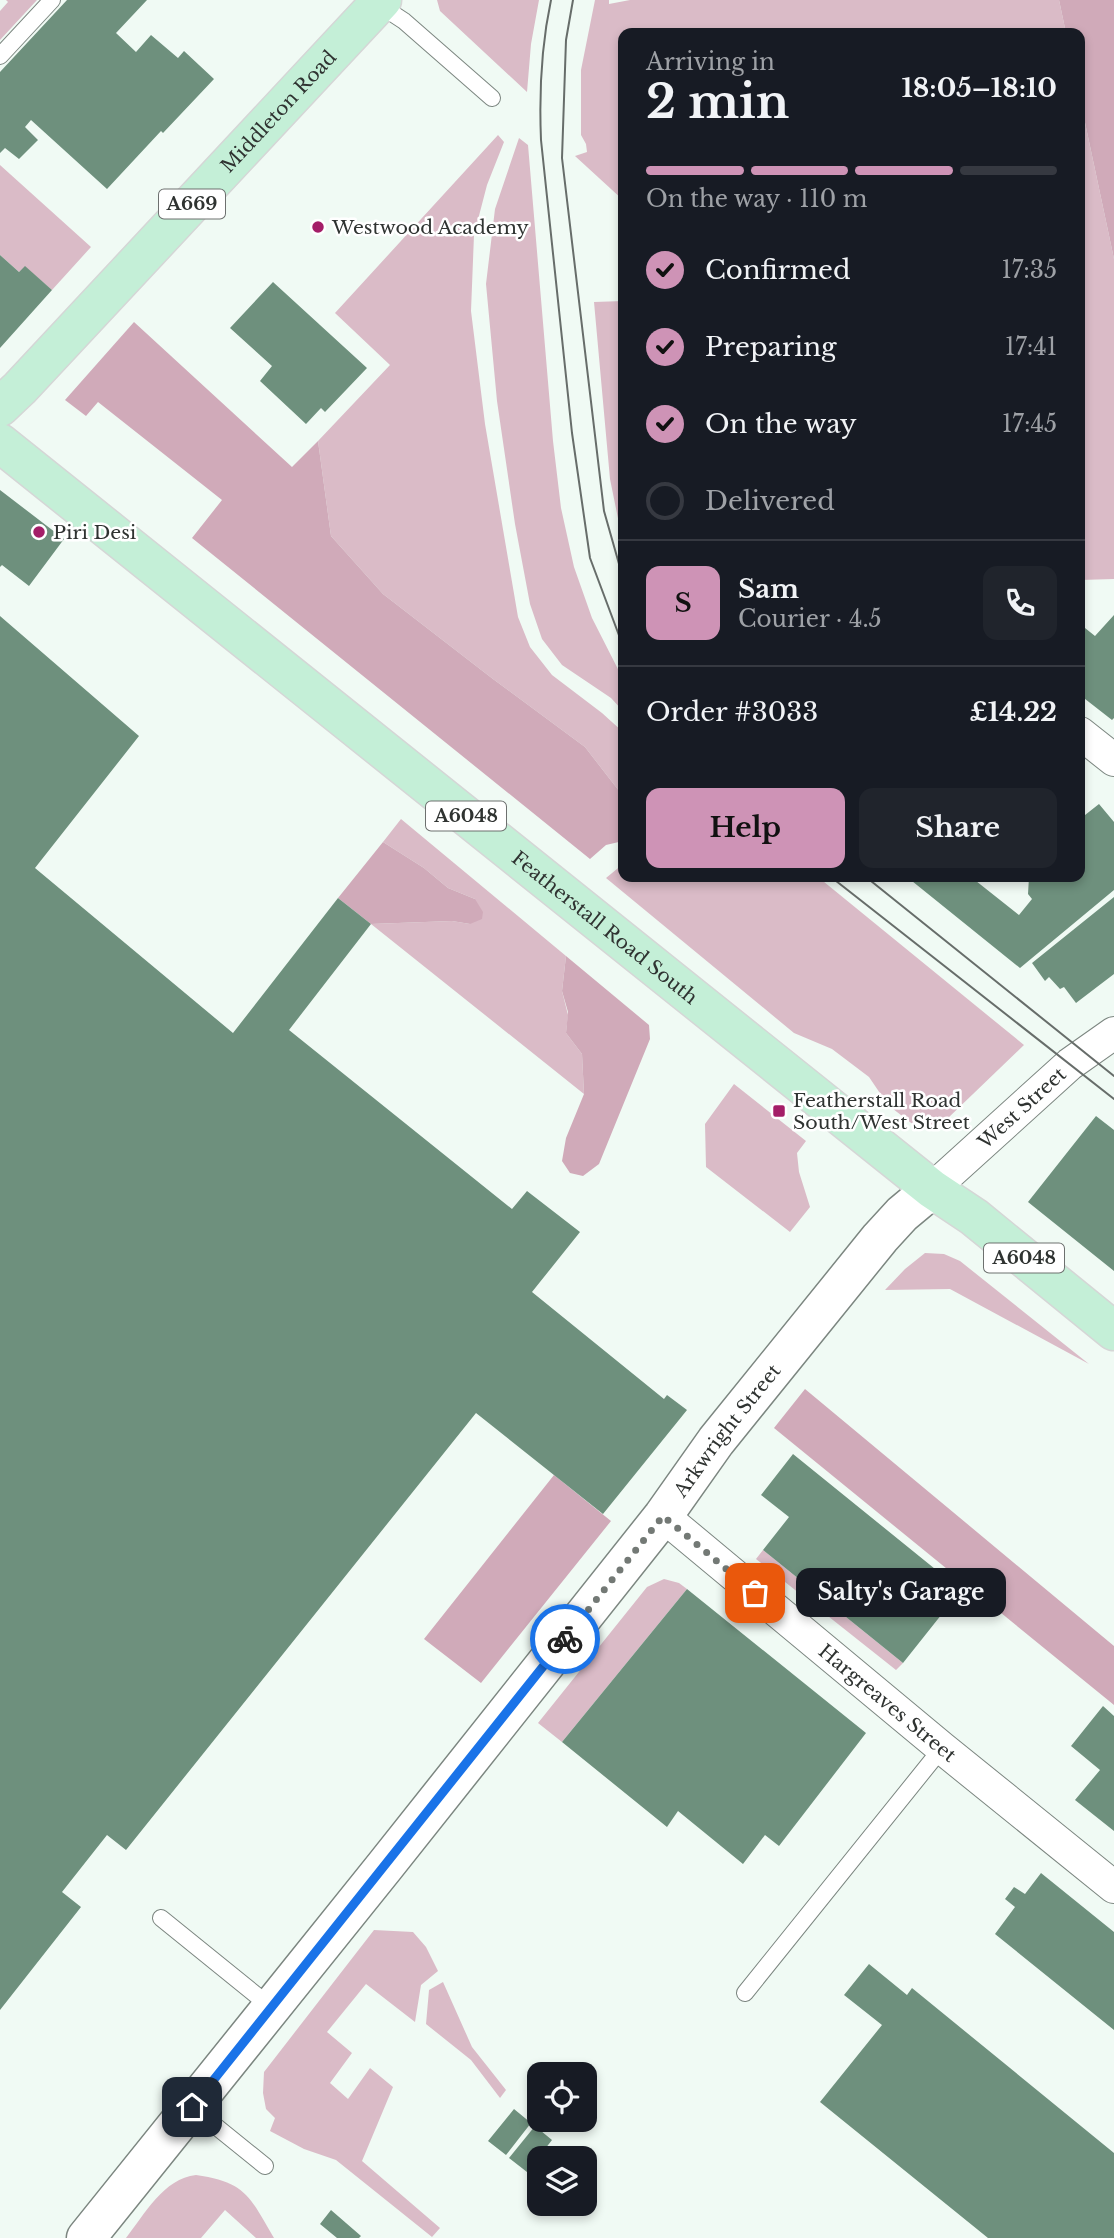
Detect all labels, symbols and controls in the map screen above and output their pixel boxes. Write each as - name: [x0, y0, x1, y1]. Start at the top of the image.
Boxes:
- street label: Middleton Road: [216, 46, 341, 178]
- text: Arriving in: [646, 48, 775, 76]
- text: 18:05–18:10: [901, 72, 1057, 104]
- text: 2 min: [646, 73, 789, 130]
- text: On the way · 110 m: [646, 185, 867, 213]
- road number: A669: [159, 190, 225, 218]
- place label: Westwood Academy: [331, 216, 529, 239]
- marker: Westwood Academy: [310, 219, 326, 235]
- icon: check: [646, 251, 684, 289]
- text: Confirmed: [705, 254, 850, 286]
- text: 17:35: [1001, 256, 1057, 284]
- icon: check: [646, 328, 684, 366]
- text: Preparing: [705, 331, 837, 363]
- text: 17:41: [1005, 333, 1057, 361]
- icon: check: [646, 405, 684, 443]
- text: On the way: [705, 408, 857, 440]
- text: 17:45: [1002, 410, 1057, 438]
- text: Delivered: [705, 485, 835, 517]
- place label: Piri Desi: [53, 521, 137, 544]
- marker: Piri Desi: [31, 524, 47, 540]
- button: phone: [983, 566, 1057, 640]
- text: Sam: [738, 573, 799, 605]
- text: S: [674, 587, 692, 619]
- text: Courier · 4.5: [738, 605, 882, 633]
- text: Order #3033: [646, 696, 818, 728]
- text: £14.22: [969, 696, 1057, 728]
- button: Help: [646, 788, 845, 868]
- button: Share: [859, 788, 1057, 868]
- road number: A6048: [426, 802, 506, 830]
- street label: Featherstall Road South: [507, 846, 702, 1009]
- street label: West Street: [973, 1062, 1071, 1154]
- place label: Featherstall Road South/West Street: [793, 1089, 971, 1134]
- marker: Featherstall Road South/West Street: [771, 1103, 787, 1119]
- road number: A6048: [984, 1244, 1064, 1273]
- street label: Arkwright Street: [668, 1359, 786, 1503]
- pin: [725, 1563, 785, 1623]
- callout: Salty's Garage: [797, 1568, 1007, 1618]
- icon: bag: [736, 1574, 774, 1612]
- text: Salty's Garage: [817, 1578, 985, 1606]
- courier: [530, 1604, 600, 1674]
- icon: bike: [546, 1620, 584, 1658]
- street label: Hargreaves Street: [814, 1639, 961, 1767]
- map controls: [527, 2062, 597, 2216]
- button: locate: [527, 2062, 597, 2132]
- pin: [162, 2077, 222, 2137]
- icon: home: [173, 2088, 211, 2126]
- button: layers: [527, 2146, 597, 2216]

